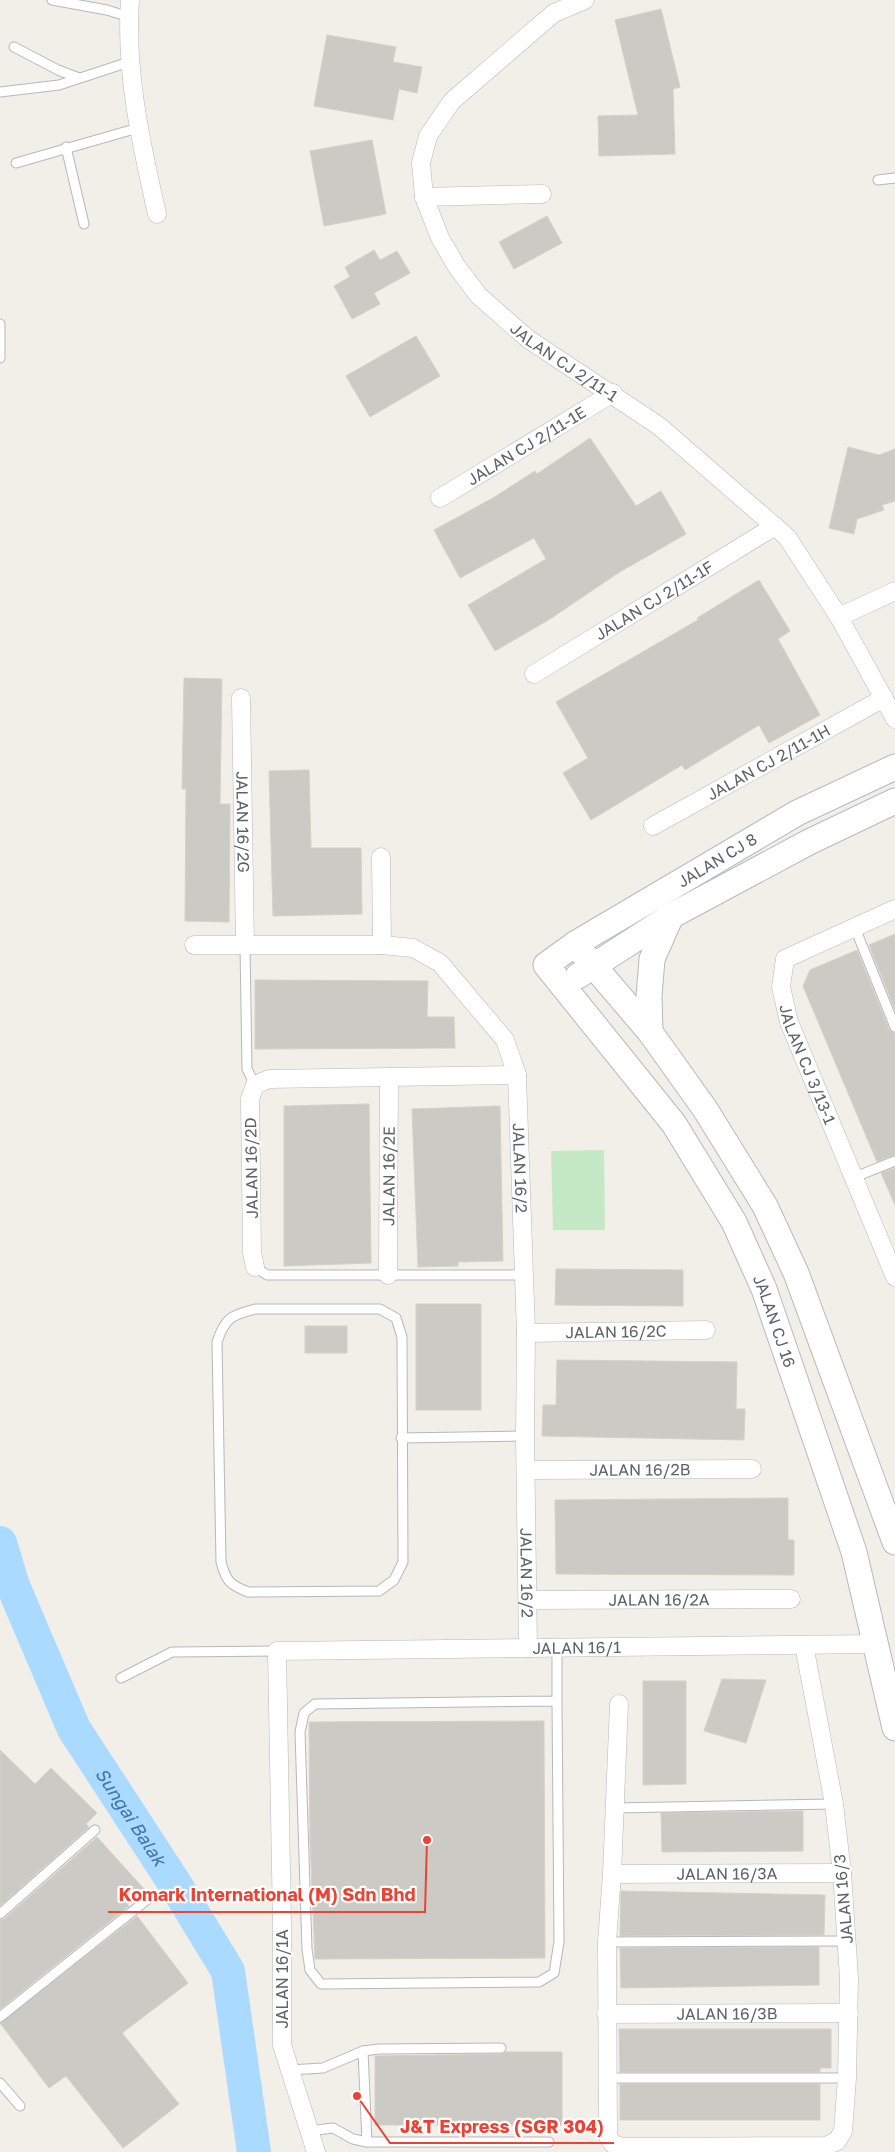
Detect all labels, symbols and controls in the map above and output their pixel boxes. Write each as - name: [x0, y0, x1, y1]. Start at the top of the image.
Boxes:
- street label: JALAN CJ 2/11-1: [506, 318, 622, 406]
- street label: JALAN CJ 2/11-1E: [463, 402, 589, 489]
- street label: JALAN CJ 2/11-1F: [591, 556, 717, 644]
- street label: JALAN CJ 2/11-1H: [703, 720, 834, 804]
- street label: JALAN 16/2G: [232, 771, 254, 873]
- street label: JALAN CJ 8: [674, 828, 760, 892]
- street label: JALAN CJ 3/13-1: [775, 1002, 840, 1127]
- street label: JALAN 16/2D: [240, 1117, 262, 1219]
- street label: JALAN 16/2: [509, 1123, 532, 1214]
- street label: JALAN 16/2E: [378, 1126, 399, 1226]
- street label: JALAN CJ 16: [749, 1271, 800, 1370]
- street label: JALAN 16/2C: [565, 1321, 667, 1342]
- street label: JALAN 16/2B: [590, 1459, 690, 1480]
- street label: JALAN 16/2: [516, 1528, 538, 1618]
- street label: JALAN 16/2A: [609, 1589, 710, 1610]
- street label: JALAN 16/1: [532, 1637, 621, 1658]
- water label: Sungai Balak: [91, 1764, 172, 1871]
- street label: JALAN 16/3: [829, 1853, 857, 1945]
- street label: JALAN 16/3A: [676, 1863, 778, 1884]
- callout: Komark International (M) Sdn Bhd: [108, 1879, 425, 1912]
- text: Komark International (M) Sdn Bhd: [119, 1883, 415, 1905]
- street label: JALAN 16/1A: [272, 1929, 292, 2029]
- street label: JALAN 16/3B: [676, 2003, 778, 2024]
- callout: J&T Express (SGR 304): [390, 2110, 614, 2143]
- text: J&T Express (SGR 304): [400, 2115, 604, 2137]

